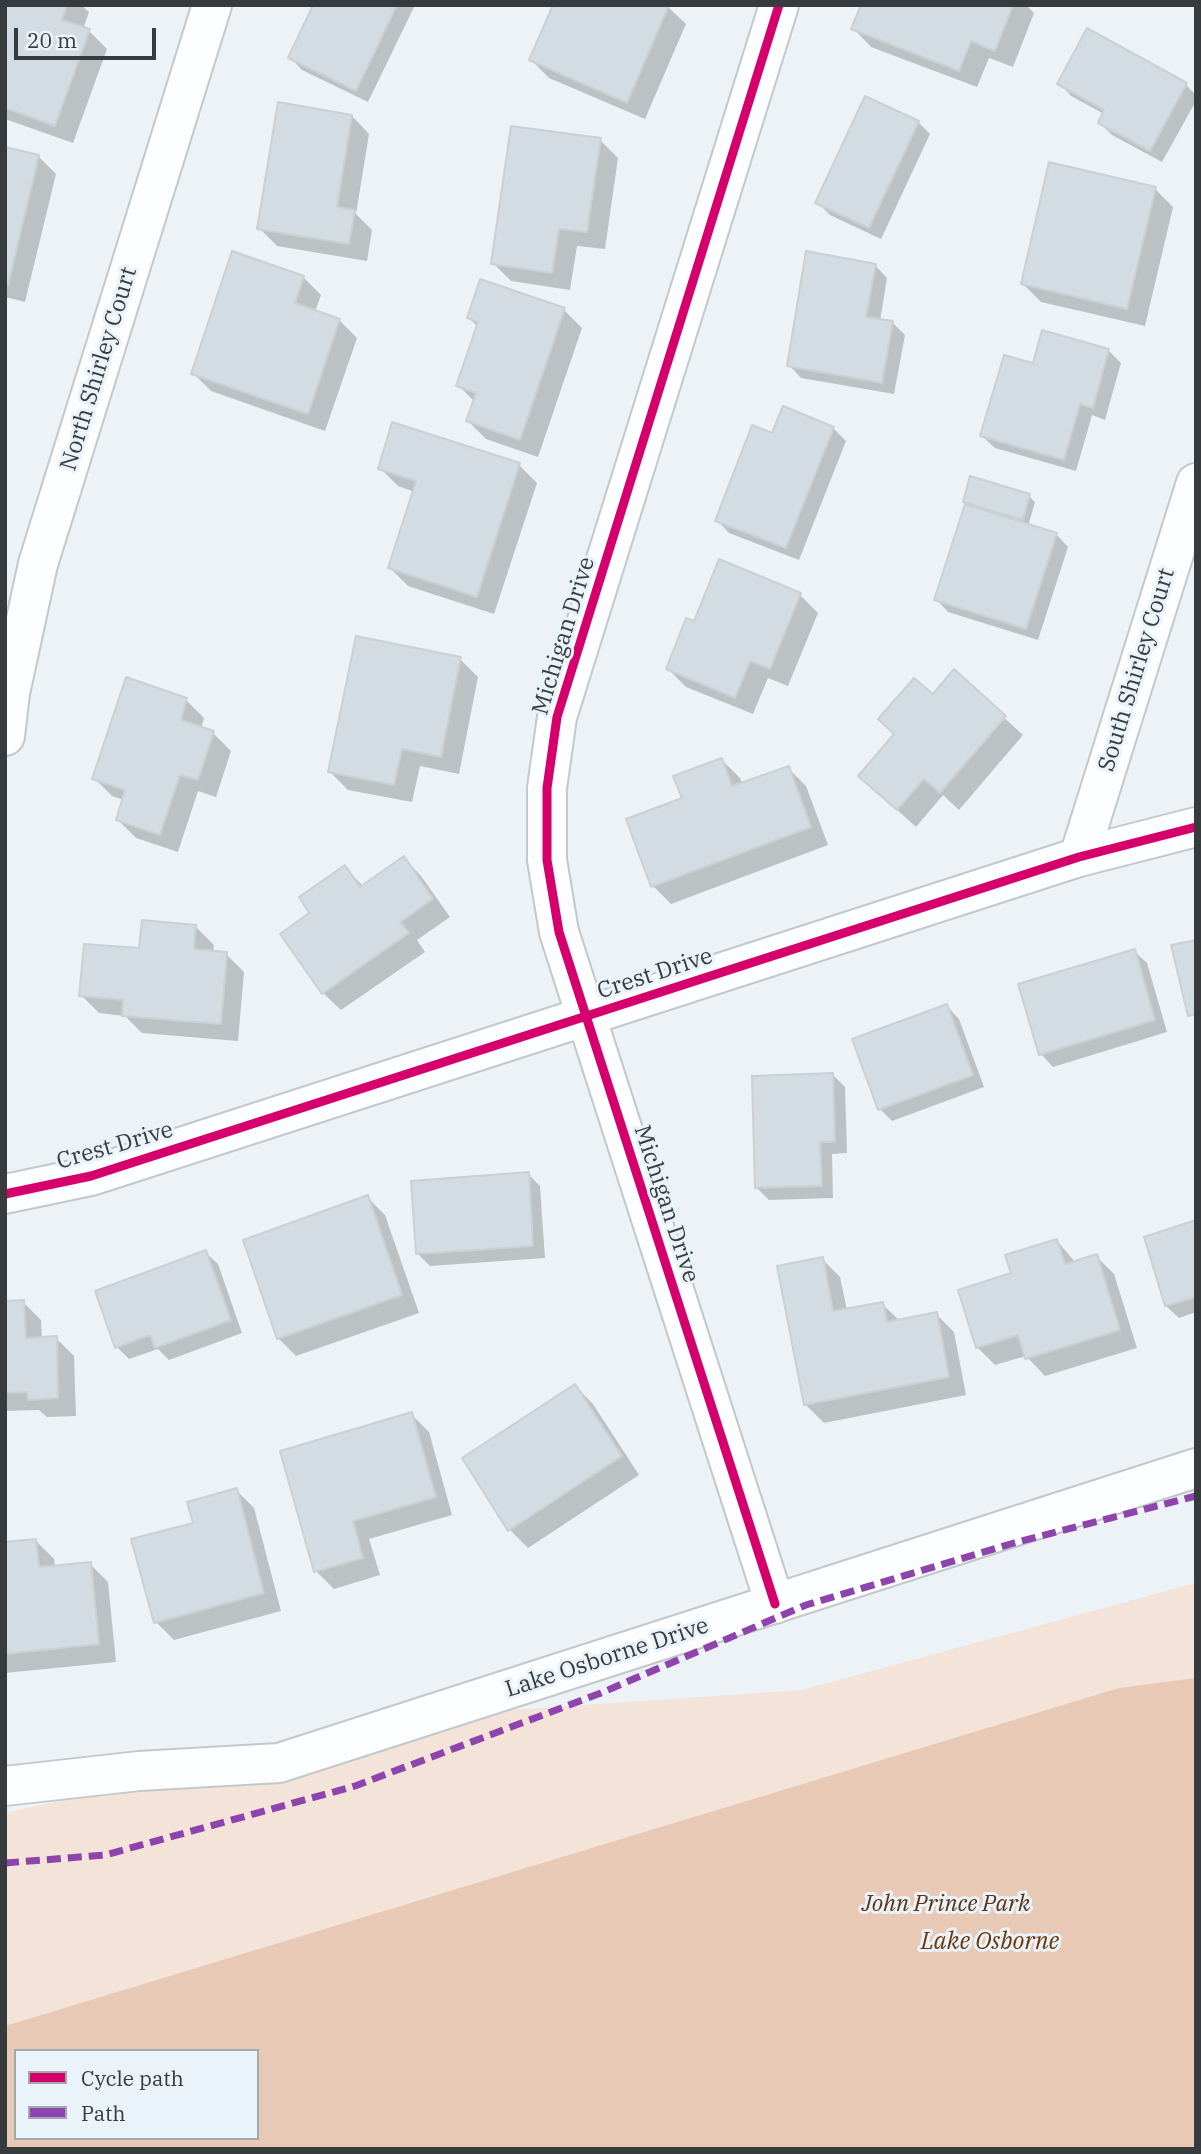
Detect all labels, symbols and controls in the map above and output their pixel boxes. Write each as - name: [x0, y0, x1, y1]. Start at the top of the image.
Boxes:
- scale bar: [18, 14, 159, 58]
- text: 20 m: [27, 26, 77, 54]
- street label: North Shirley Court: [55, 264, 143, 474]
- street label: Michigan Drive: [527, 554, 601, 718]
- street label: South Shirley Court: [1093, 565, 1181, 775]
- street label: Crest Drive: [594, 942, 716, 1006]
- street label: Crest Drive: [54, 1116, 176, 1176]
- street label: Michigan Drive: [628, 1122, 704, 1286]
- street label: Lake Osborne Drive: [502, 1612, 712, 1704]
- park label: John Prince Park: [862, 1890, 1030, 1918]
- water label: Lake Osborne: [921, 1928, 1059, 1956]
- legend: [14, 2049, 259, 2140]
- text: Cycle path: [81, 2064, 184, 2092]
- text: Path: [81, 2099, 126, 2127]

